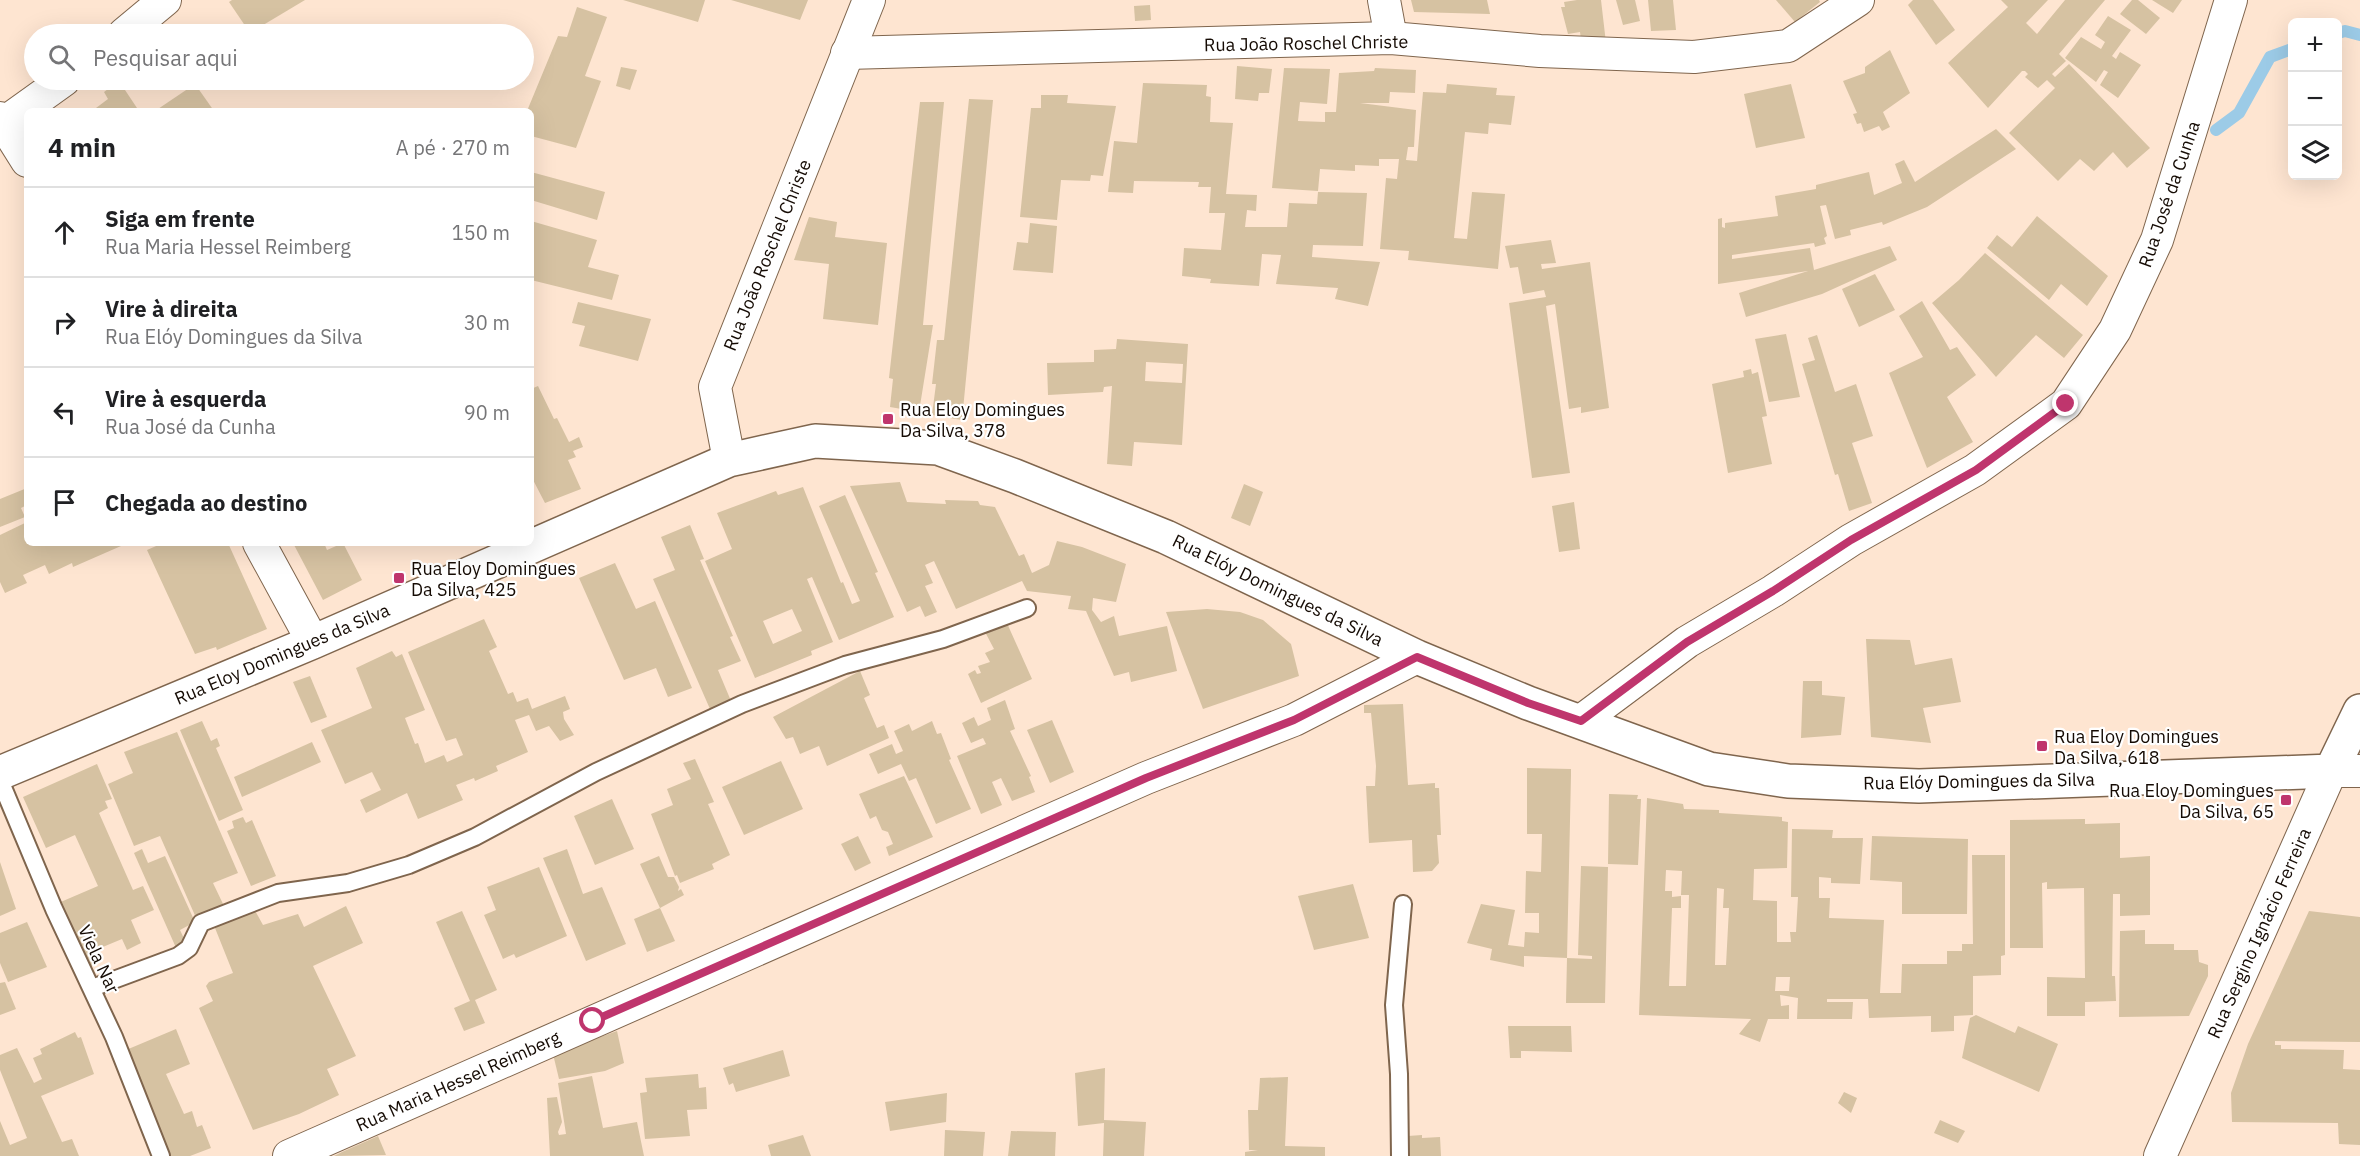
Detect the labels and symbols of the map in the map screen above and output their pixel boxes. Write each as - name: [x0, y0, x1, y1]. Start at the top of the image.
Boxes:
- street label: Rua João Roschel Christe: [1204, 30, 1409, 56]
- street label: Rua José da Cunha: [2133, 117, 2205, 270]
- street label: Rua João Roschel Christe: [718, 156, 816, 354]
- route end: [2052, 390, 2078, 416]
- place label: Rua Eloy Domingues Da Silva, 378: [900, 398, 1065, 442]
- marker: Rua Eloy Domingues Da Silva, 378: [881, 412, 895, 426]
- street label: Rua Elóy Domingues da Silva: [1169, 529, 1387, 651]
- place label: Rua Eloy Domingues Da Silva, 425: [411, 557, 576, 601]
- marker: Rua Eloy Domingues Da Silva, 425: [392, 571, 406, 585]
- street label: Rua Eloy Domingues da Silva: [171, 598, 393, 710]
- place label: Rua Eloy Domingues Da Silva, 618: [2054, 725, 2219, 769]
- marker: Rua Eloy Domingues Da Silva, 618: [2035, 739, 2049, 753]
- street label: Rua Elóy Domingues da Silva: [1863, 767, 2095, 795]
- place label: Rua Eloy Domingues Da Silva, 65: [2109, 779, 2274, 823]
- marker: Rua Eloy Domingues Da Silva, 65: [2279, 793, 2293, 807]
- street label: Rua Sergino Ignácio Ferreira: [2202, 824, 2316, 1042]
- street label: Viela Nar: [73, 921, 125, 997]
- route start: [579, 1007, 605, 1033]
- street label: Rua Maria Hessel Reimberg: [352, 1025, 564, 1136]

